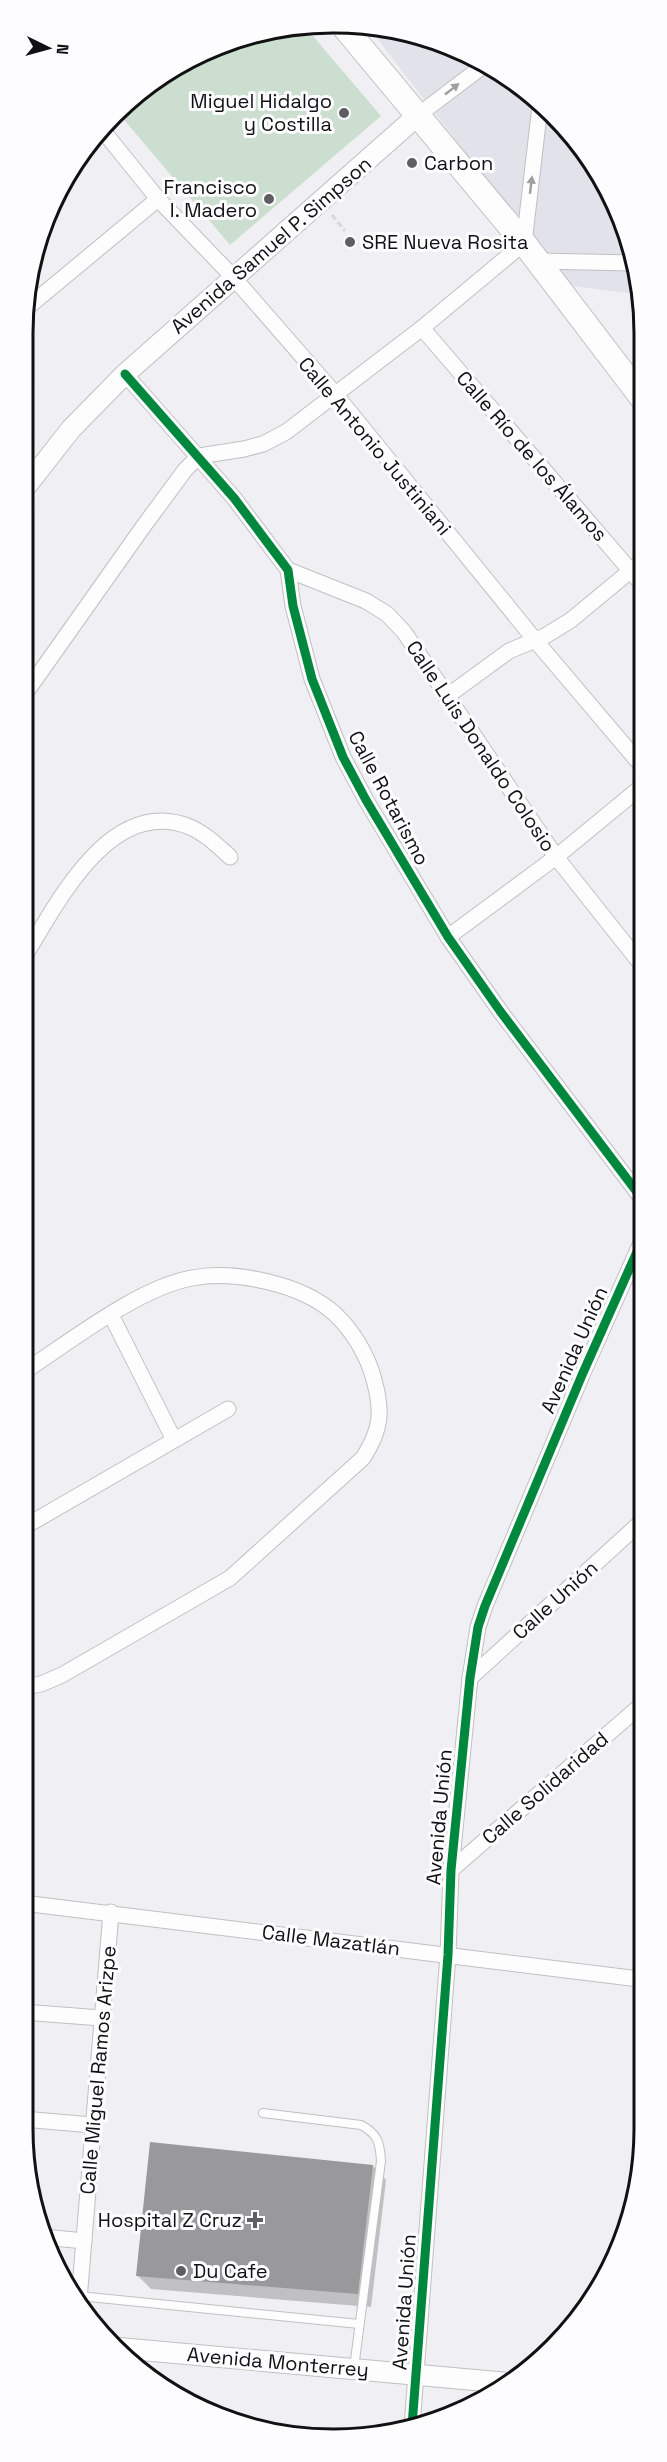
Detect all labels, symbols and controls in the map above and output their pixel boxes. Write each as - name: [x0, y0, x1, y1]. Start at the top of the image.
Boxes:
- north arrow: [18, 18, 78, 78]
- text: N: [52, 43, 73, 56]
- one-way arrow: [444, 83, 459, 95]
- place label: Miguel Hidalgo y Costilla: [190, 88, 332, 137]
- marker: Miguel Hidalgo y Costilla: [337, 106, 351, 120]
- place label: Carbon: [424, 150, 493, 176]
- street label: Avenida Samuel P. Simpson: [165, 151, 377, 339]
- marker: Carbon: [405, 156, 419, 170]
- place label: Francisco I. Madero: [164, 174, 257, 223]
- one-way arrow: [526, 176, 536, 195]
- marker: Francisco I. Madero: [262, 192, 276, 206]
- place label: SRE Nueva Rosita: [362, 229, 528, 255]
- marker: SRE Nueva Rosita: [343, 235, 357, 249]
- street label: Calle Antonio Justiniani: [293, 351, 457, 541]
- street label: Calle Río de los Álamos: [451, 365, 613, 547]
- street label: Calle Luis Donaldo Colosio: [400, 635, 562, 857]
- street label: Calle Rotarismo: [343, 726, 435, 870]
- street label: Avenida Unión: [534, 1282, 614, 1418]
- street label: Calle Unión: [507, 1555, 603, 1645]
- street label: Calle Solidaridad: [476, 1726, 614, 1850]
- street label: Avenida Unión: [420, 1748, 458, 1886]
- street label: Calle Mazatlán: [260, 1919, 402, 1961]
- street label: Calle Miguel Ramos Arizpe: [74, 1945, 122, 2195]
- place label: Hospital Z Cruz: [98, 2207, 242, 2233]
- marker: Hospital Z Cruz: [246, 2211, 264, 2229]
- street label: Avenida Unión: [386, 2233, 422, 2371]
- place label: Du Cafe: [193, 2258, 268, 2284]
- marker: Du Cafe: [174, 2264, 188, 2278]
- street label: Avenida Monterrey: [186, 2341, 370, 2383]

